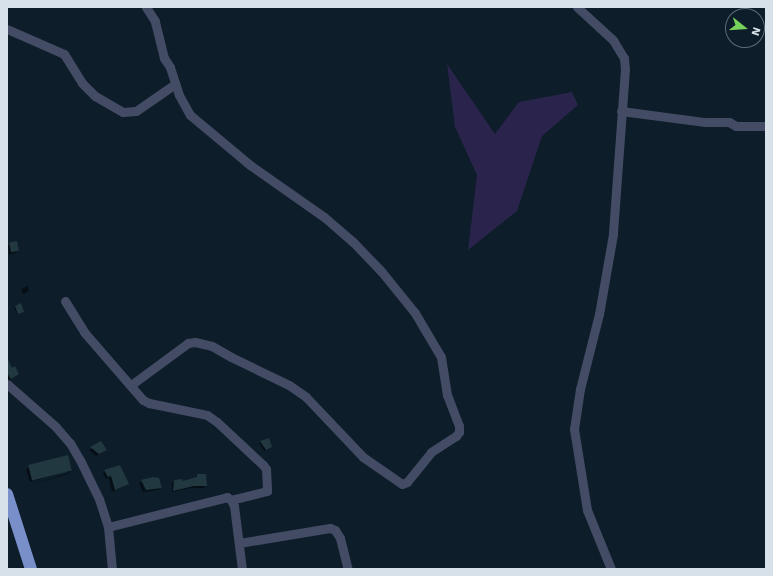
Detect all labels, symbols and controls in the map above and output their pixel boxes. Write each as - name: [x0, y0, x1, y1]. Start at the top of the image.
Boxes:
- north arrow: [725, 8, 765, 48]
- text: N: [749, 26, 763, 37]

